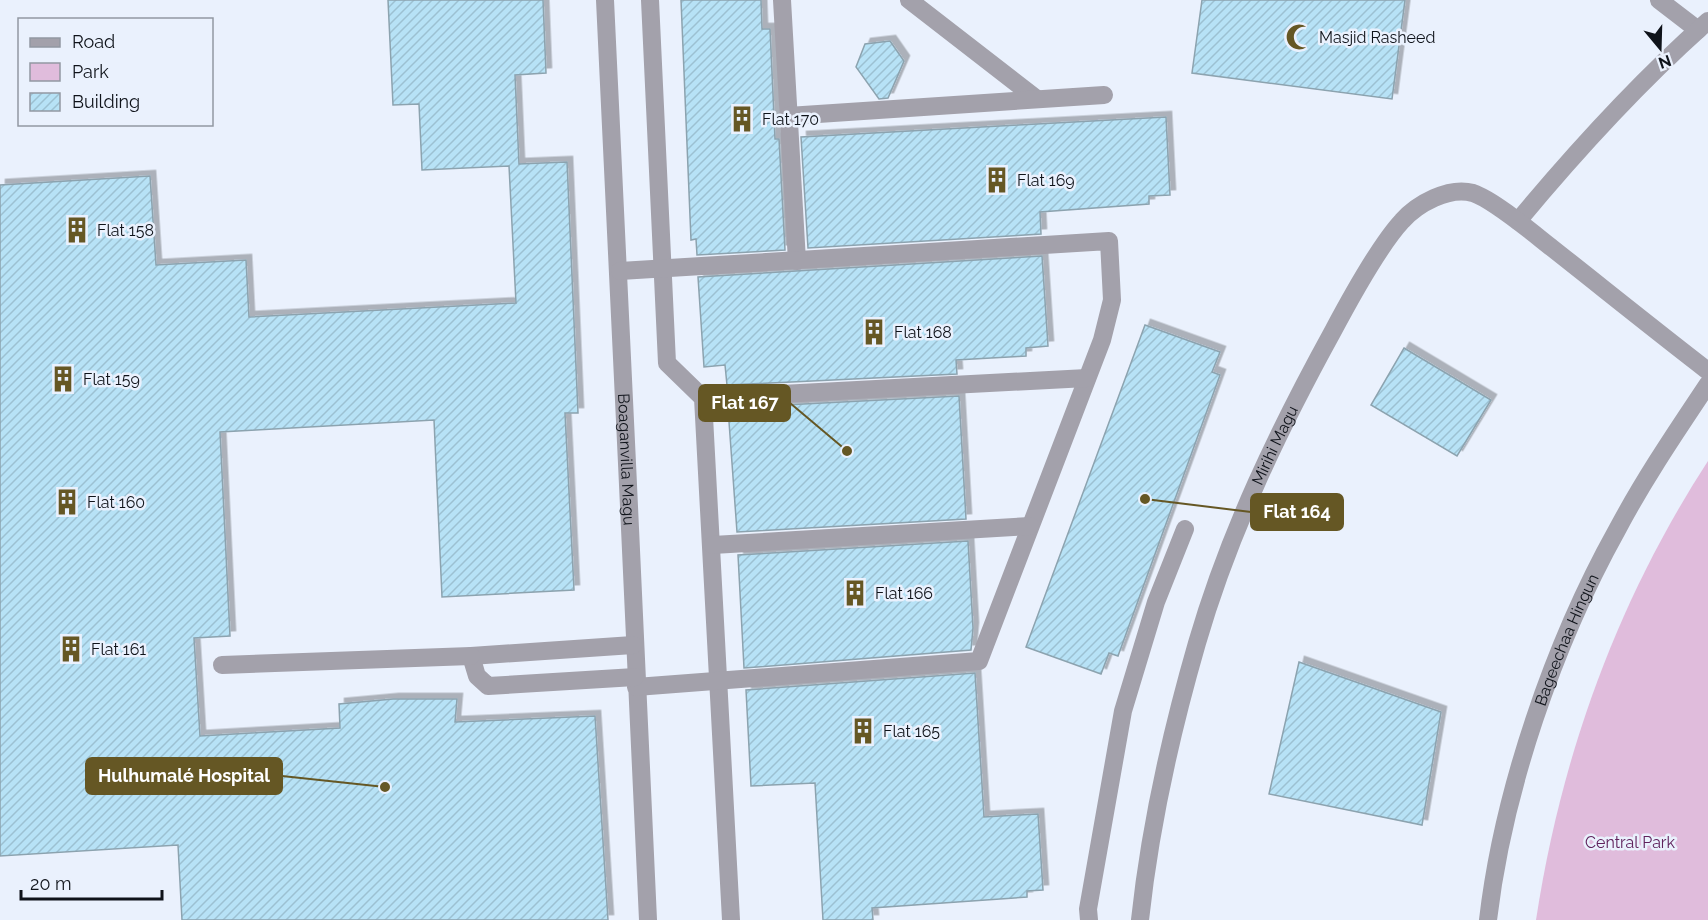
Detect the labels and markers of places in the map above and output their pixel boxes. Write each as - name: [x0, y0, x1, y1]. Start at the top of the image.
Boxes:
- mosque icon: Masjid Rasheed: [1284, 22, 1314, 52]
- place label: Masjid Rasheed: [1319, 28, 1435, 47]
- building icon: Flat 170: [727, 104, 757, 134]
- place label: Flat 170: [762, 110, 819, 129]
- building icon: Flat 169: [982, 165, 1012, 195]
- place label: Flat 169: [1017, 171, 1075, 190]
- building icon: Flat 158: [62, 215, 92, 245]
- place label: Flat 158: [97, 221, 154, 240]
- building icon: Flat 168: [859, 317, 889, 347]
- place label: Flat 168: [894, 323, 952, 342]
- building icon: Flat 159: [48, 364, 78, 394]
- place label: Flat 159: [83, 370, 140, 389]
- callout: Flat 167: [699, 385, 790, 421]
- building icon: Flat 160: [52, 487, 82, 517]
- place label: Flat 160: [87, 493, 145, 512]
- callout: Flat 164: [1251, 494, 1343, 530]
- building icon: Flat 166: [840, 578, 870, 608]
- place label: Flat 166: [875, 584, 933, 603]
- building icon: Flat 161: [56, 634, 86, 664]
- place label: Flat 161: [91, 640, 146, 659]
- building icon: Flat 165: [848, 716, 878, 746]
- place label: Flat 165: [883, 722, 940, 741]
- callout: Hulhumalé Hospital: [86, 758, 282, 794]

